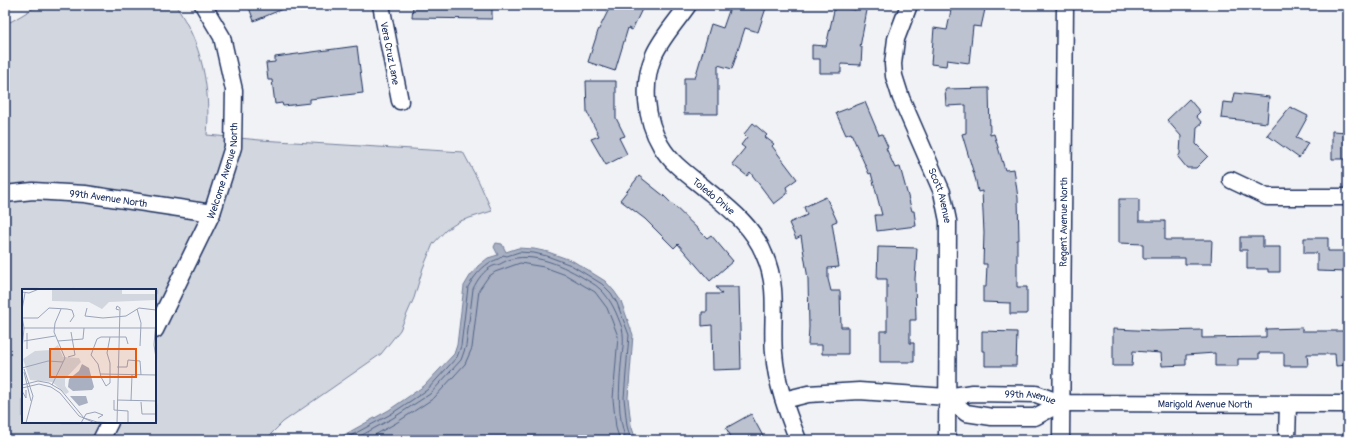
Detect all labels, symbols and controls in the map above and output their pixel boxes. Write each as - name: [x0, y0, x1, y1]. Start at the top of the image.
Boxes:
- street label: Vera Cruz Lane: [377, 21, 402, 86]
- street label: Welcome Avenue North: [205, 122, 240, 221]
- street label: Scott Avenue: [925, 166, 953, 224]
- street label: Toledo Drive: [690, 176, 737, 218]
- street label: Regent Avenue North: [1058, 177, 1070, 267]
- street label: 99th Avenue North: [69, 188, 148, 210]
- inset map: [22, 289, 156, 423]
- street label: 99th Avenue: [1005, 389, 1057, 408]
- street label: Marigold Avenue North: [1158, 398, 1253, 411]

